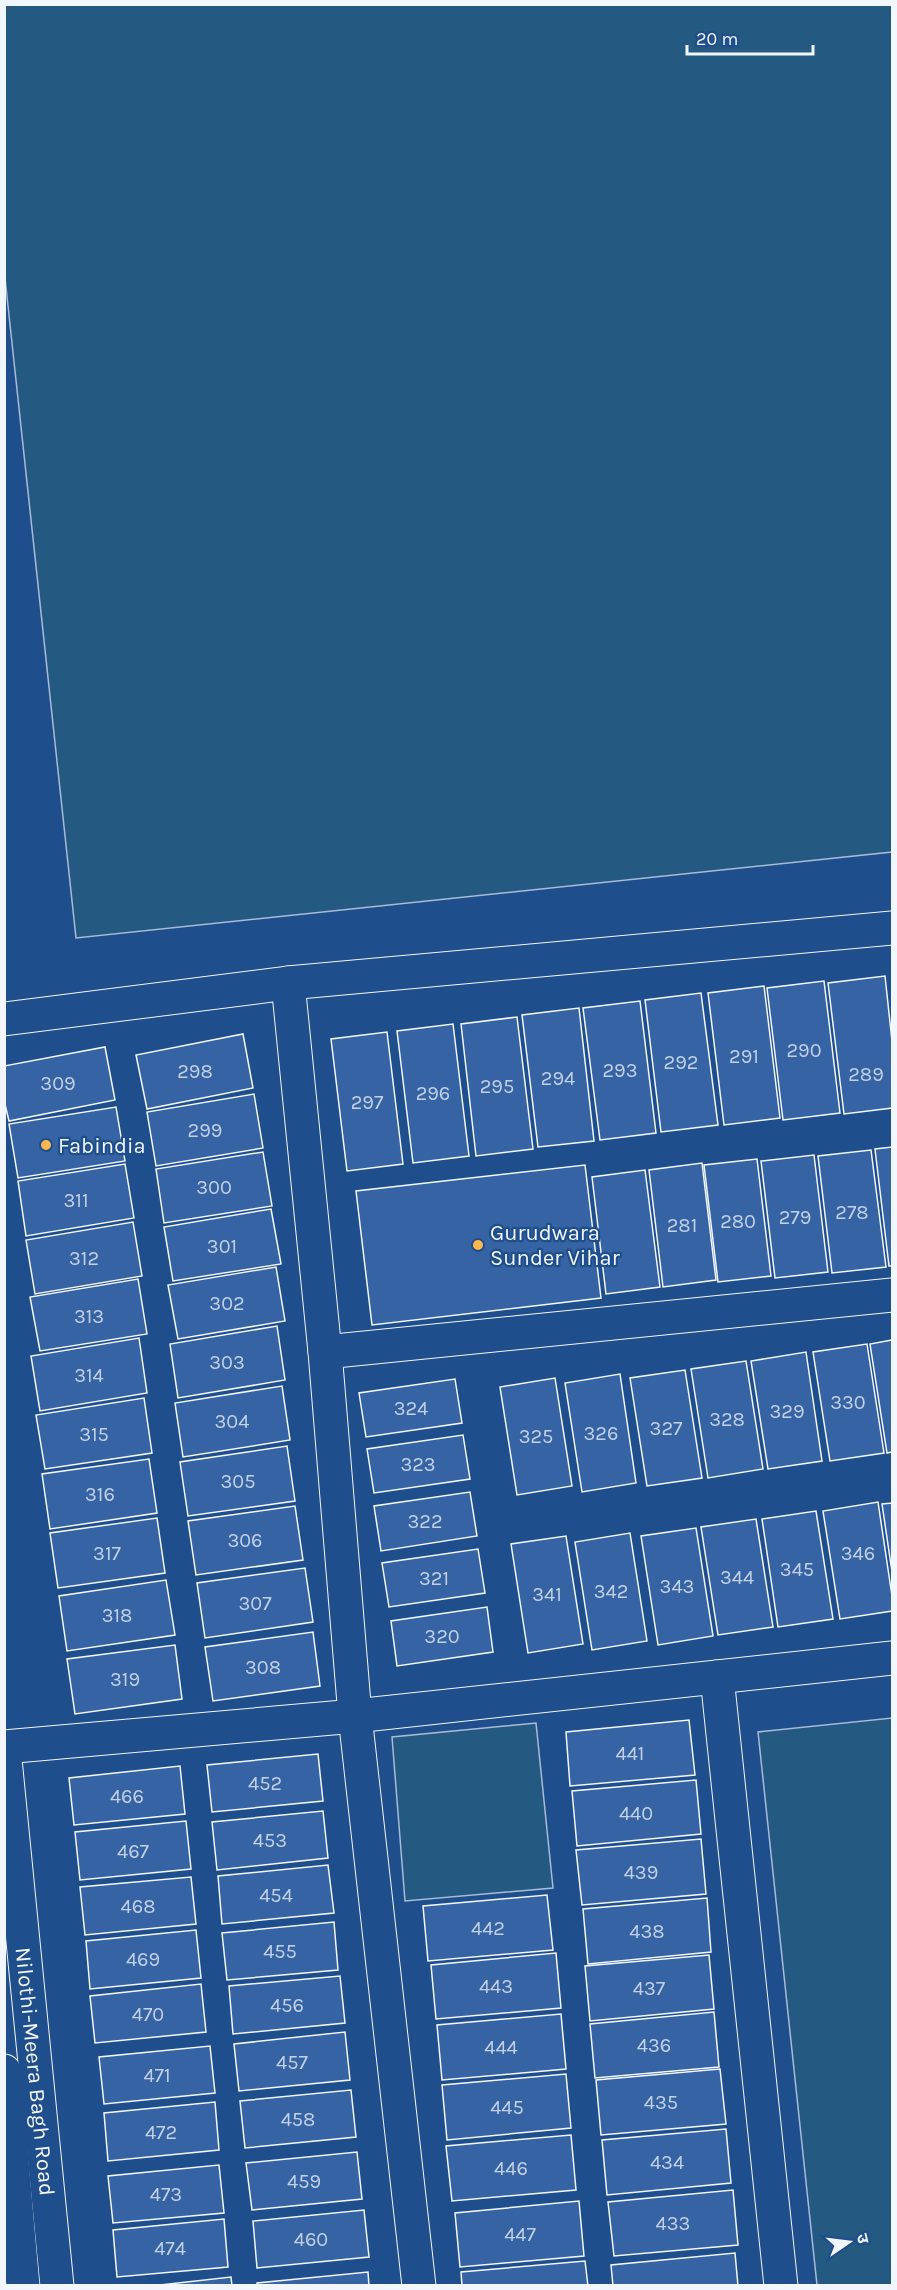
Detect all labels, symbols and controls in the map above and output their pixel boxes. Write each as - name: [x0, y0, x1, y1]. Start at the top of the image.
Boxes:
- scale bar: [687, 18, 813, 56]
- text: 20 m: [696, 28, 738, 50]
- house number: 290: [786, 1039, 822, 1062]
- house number: 291: [729, 1045, 759, 1068]
- house number: 292: [664, 1051, 698, 1074]
- house number: 293: [603, 1059, 638, 1082]
- house number: 298: [177, 1060, 213, 1083]
- house number: 289: [848, 1063, 884, 1086]
- house number: 294: [541, 1067, 575, 1090]
- house number: 309: [40, 1072, 76, 1095]
- house number: 295: [480, 1075, 514, 1098]
- house number: 296: [416, 1082, 450, 1105]
- house number: 297: [351, 1091, 384, 1114]
- house number: 299: [188, 1119, 222, 1142]
- place label: Fabindia: [58, 1133, 146, 1159]
- marker: Fabindia: [39, 1138, 53, 1152]
- house number: 300: [196, 1176, 232, 1199]
- house number: 311: [63, 1189, 89, 1212]
- house number: 278: [835, 1201, 869, 1224]
- house number: 279: [779, 1206, 811, 1229]
- house number: 280: [720, 1210, 756, 1233]
- house number: 281: [667, 1214, 697, 1237]
- place label: Gurudwara Sunder Vihar: [490, 1220, 620, 1271]
- house number: 301: [207, 1235, 237, 1258]
- marker: Gurudwara Sunder Vihar: [471, 1238, 485, 1252]
- house number: 312: [69, 1247, 99, 1270]
- house number: 302: [209, 1292, 245, 1315]
- house number: 313: [74, 1305, 104, 1328]
- house number: 303: [209, 1351, 245, 1374]
- house number: 314: [74, 1364, 104, 1387]
- house number: 330: [830, 1391, 866, 1414]
- house number: 324: [394, 1397, 428, 1420]
- house number: 329: [770, 1400, 805, 1423]
- house number: 328: [709, 1408, 745, 1431]
- house number: 304: [215, 1410, 249, 1433]
- house number: 327: [650, 1417, 683, 1440]
- house number: 326: [584, 1422, 618, 1445]
- house number: 315: [79, 1423, 109, 1446]
- house number: 325: [519, 1425, 553, 1448]
- house number: 323: [400, 1453, 436, 1476]
- house number: 305: [221, 1470, 255, 1493]
- house number: 316: [85, 1483, 115, 1506]
- house number: 322: [408, 1510, 443, 1533]
- house number: 306: [227, 1529, 263, 1552]
- house number: 317: [93, 1542, 122, 1565]
- house number: 346: [841, 1542, 875, 1565]
- house number: 345: [780, 1558, 814, 1581]
- house number: 344: [720, 1566, 754, 1589]
- house number: 321: [419, 1567, 449, 1590]
- house number: 343: [660, 1575, 694, 1598]
- house number: 342: [594, 1580, 628, 1603]
- house number: 341: [532, 1583, 562, 1606]
- house number: 307: [238, 1592, 272, 1615]
- house number: 318: [102, 1604, 132, 1627]
- house number: 320: [424, 1625, 460, 1648]
- house number: 308: [245, 1656, 281, 1679]
- house number: 319: [110, 1668, 140, 1691]
- house number: 441: [616, 1742, 644, 1765]
- house number: 452: [248, 1772, 282, 1795]
- house number: 466: [110, 1785, 144, 1808]
- house number: 440: [619, 1802, 653, 1825]
- house number: 453: [253, 1829, 287, 1852]
- house number: 467: [117, 1840, 150, 1863]
- house number: 439: [624, 1861, 658, 1884]
- house number: 454: [259, 1884, 293, 1907]
- house number: 468: [121, 1895, 155, 1918]
- house number: 442: [471, 1917, 505, 1940]
- house number: 438: [629, 1920, 665, 1943]
- house number: 455: [263, 1940, 297, 1963]
- street label: Nilothi-Meera Bagh Road: [10, 1946, 60, 2197]
- house number: 469: [126, 1948, 160, 1971]
- house number: 443: [479, 1975, 513, 1998]
- house number: 437: [633, 1977, 666, 2000]
- house number: 456: [270, 1994, 304, 2017]
- house number: 470: [132, 2003, 164, 2026]
- house number: 436: [637, 2034, 671, 2057]
- house number: 444: [484, 2036, 518, 2059]
- house number: 457: [276, 2051, 309, 2074]
- house number: 471: [143, 2064, 171, 2087]
- house number: 435: [644, 2091, 678, 2114]
- house number: 445: [490, 2096, 524, 2119]
- house number: 458: [281, 2108, 315, 2131]
- house number: 472: [145, 2121, 177, 2144]
- house number: 434: [650, 2151, 684, 2174]
- house number: 446: [494, 2157, 528, 2180]
- house number: 459: [287, 2170, 321, 2193]
- house number: 473: [150, 2183, 182, 2206]
- house number: 433: [656, 2212, 690, 2235]
- north arrow: [819, 2212, 879, 2272]
- house number: 447: [504, 2223, 536, 2246]
- house number: 460: [294, 2228, 328, 2251]
- text: उ: [853, 2232, 874, 2246]
- house number: 474: [154, 2237, 186, 2260]

